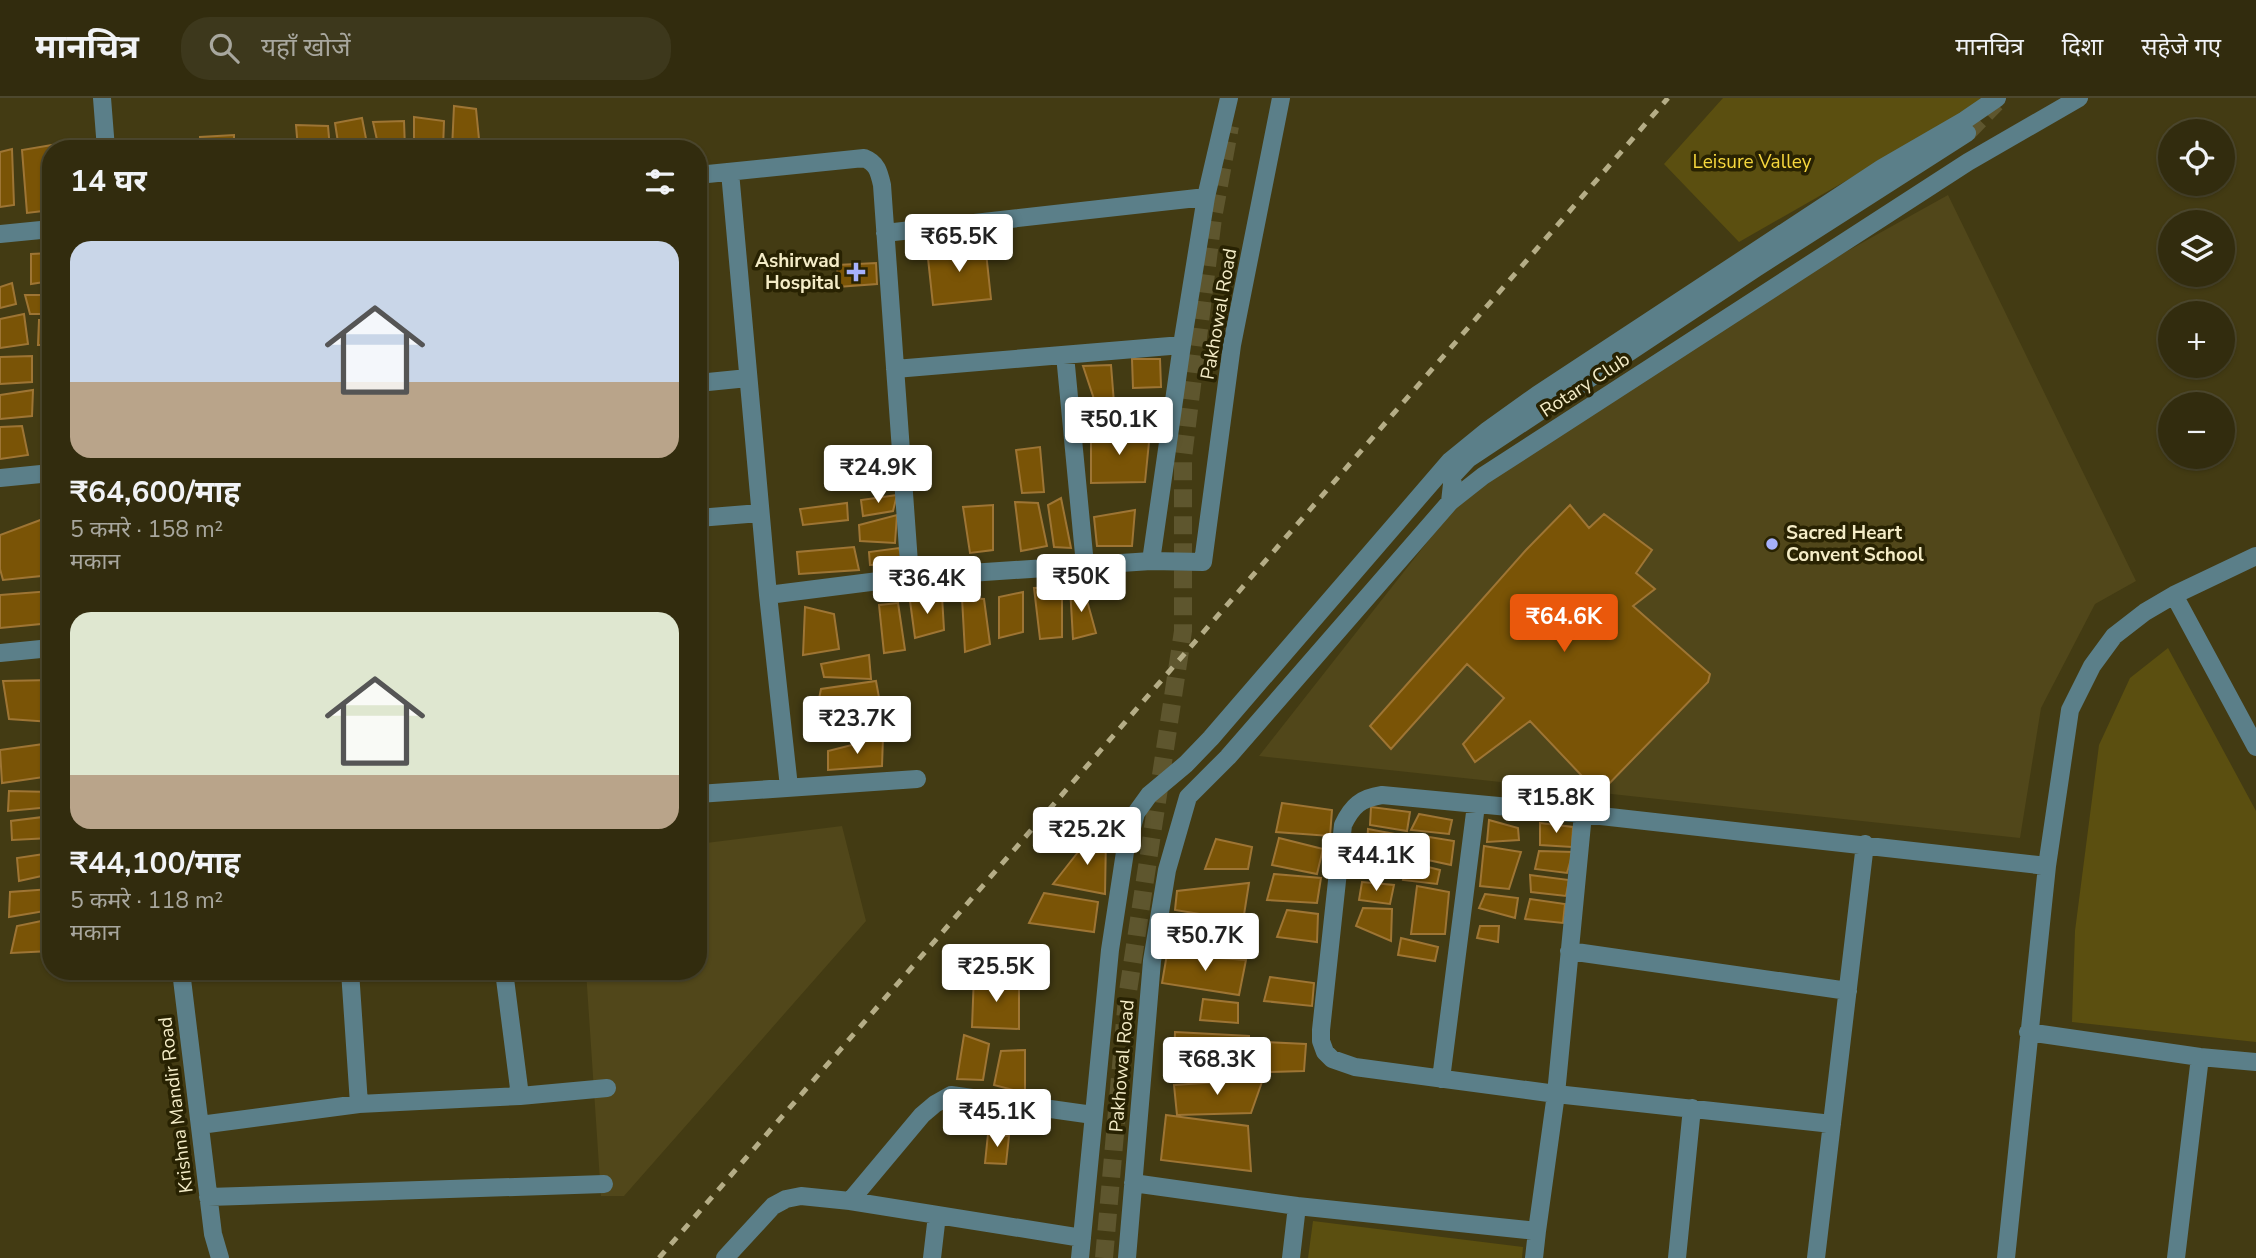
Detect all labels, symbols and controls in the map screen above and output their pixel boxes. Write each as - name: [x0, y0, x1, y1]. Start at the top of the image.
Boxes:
- search box: [181, 17, 671, 80]
- text: मानचित्र: [35, 25, 139, 70]
- icon: search: [205, 29, 243, 67]
- text: यहाँ खोजें: [261, 30, 351, 65]
- text: मानचित्र: [1955, 31, 2024, 63]
- text: दिशा: [2062, 31, 2103, 63]
- text: सहेजे गए: [2141, 31, 2221, 63]
- map controls: [2158, 119, 2235, 469]
- button: locate: [2158, 119, 2235, 196]
- park label: Leisure Valley: [1692, 149, 1812, 175]
- text: 14 घर: [70, 161, 147, 202]
- icon: filters: [641, 163, 679, 201]
- button: layers: [2158, 210, 2235, 287]
- pin: ₹65.5K: [902, 214, 1016, 274]
- text: ₹65.5K: [921, 221, 997, 252]
- street label: Pakhowal Road: [1195, 246, 1243, 382]
- place label: Ashirwad Hospital: [755, 248, 840, 296]
- marker: Ashirwad Hospital: [846, 262, 866, 282]
- icon: home: [312, 287, 438, 413]
- button: +: [2158, 301, 2235, 378]
- street label: Rotary Club: [1535, 346, 1635, 424]
- button: −: [2158, 392, 2235, 469]
- pin: ₹50.1K: [1062, 398, 1176, 457]
- text: ₹50.1K: [1081, 404, 1157, 435]
- pin: ₹24.9K: [821, 446, 935, 505]
- text: ₹24.9K: [840, 452, 916, 483]
- text: ₹64,600/माह: [70, 472, 240, 513]
- text: 5 कमरे · 158 m²: [70, 514, 223, 545]
- place label: Sacred Heart Convent School: [1786, 520, 1924, 568]
- marker: Sacred Heart Convent School: [1764, 536, 1780, 552]
- text: मकान: [70, 546, 120, 577]
- pin: ₹50K: [1040, 554, 1122, 614]
- pin: ₹36.4K: [870, 556, 984, 616]
- text: ₹50K: [1053, 561, 1109, 592]
- text: ₹36.4K: [889, 563, 965, 594]
- pin: ₹64.6K: [1507, 594, 1621, 654]
- text: ₹64.6K: [1526, 601, 1602, 632]
- icon: home: [312, 658, 438, 784]
- pin: ₹23.7K: [800, 696, 914, 756]
- text: ₹23.7K: [819, 703, 895, 734]
- pin: ₹15.8K: [1499, 776, 1613, 835]
- text: ₹15.8K: [1518, 782, 1594, 813]
- pin: ₹25.2K: [1030, 808, 1144, 867]
- text: ₹25.2K: [1049, 814, 1125, 845]
- pin: ₹44.1K: [1319, 834, 1433, 893]
- text: ₹44.1K: [1338, 840, 1414, 871]
- text: ₹44,100/माह: [70, 843, 240, 884]
- text: 5 कमरे · 118 m²: [70, 885, 223, 916]
- pin: ₹50.7K: [1148, 914, 1262, 973]
- text: मकान: [70, 917, 120, 948]
- text: ₹50.7K: [1167, 920, 1243, 951]
- pin: ₹25.5K: [939, 944, 1053, 1004]
- text: ₹25.5K: [958, 951, 1034, 982]
- street label: Pakhowal Road: [1103, 999, 1141, 1133]
- street label: Krishna Mandir Road: [152, 1015, 200, 1195]
- pin: ₹68.3K: [1160, 1038, 1274, 1097]
- text: ₹68.3K: [1179, 1044, 1255, 1075]
- pin: ₹45.1K: [940, 1090, 1054, 1149]
- text: ₹45.1K: [959, 1096, 1035, 1127]

